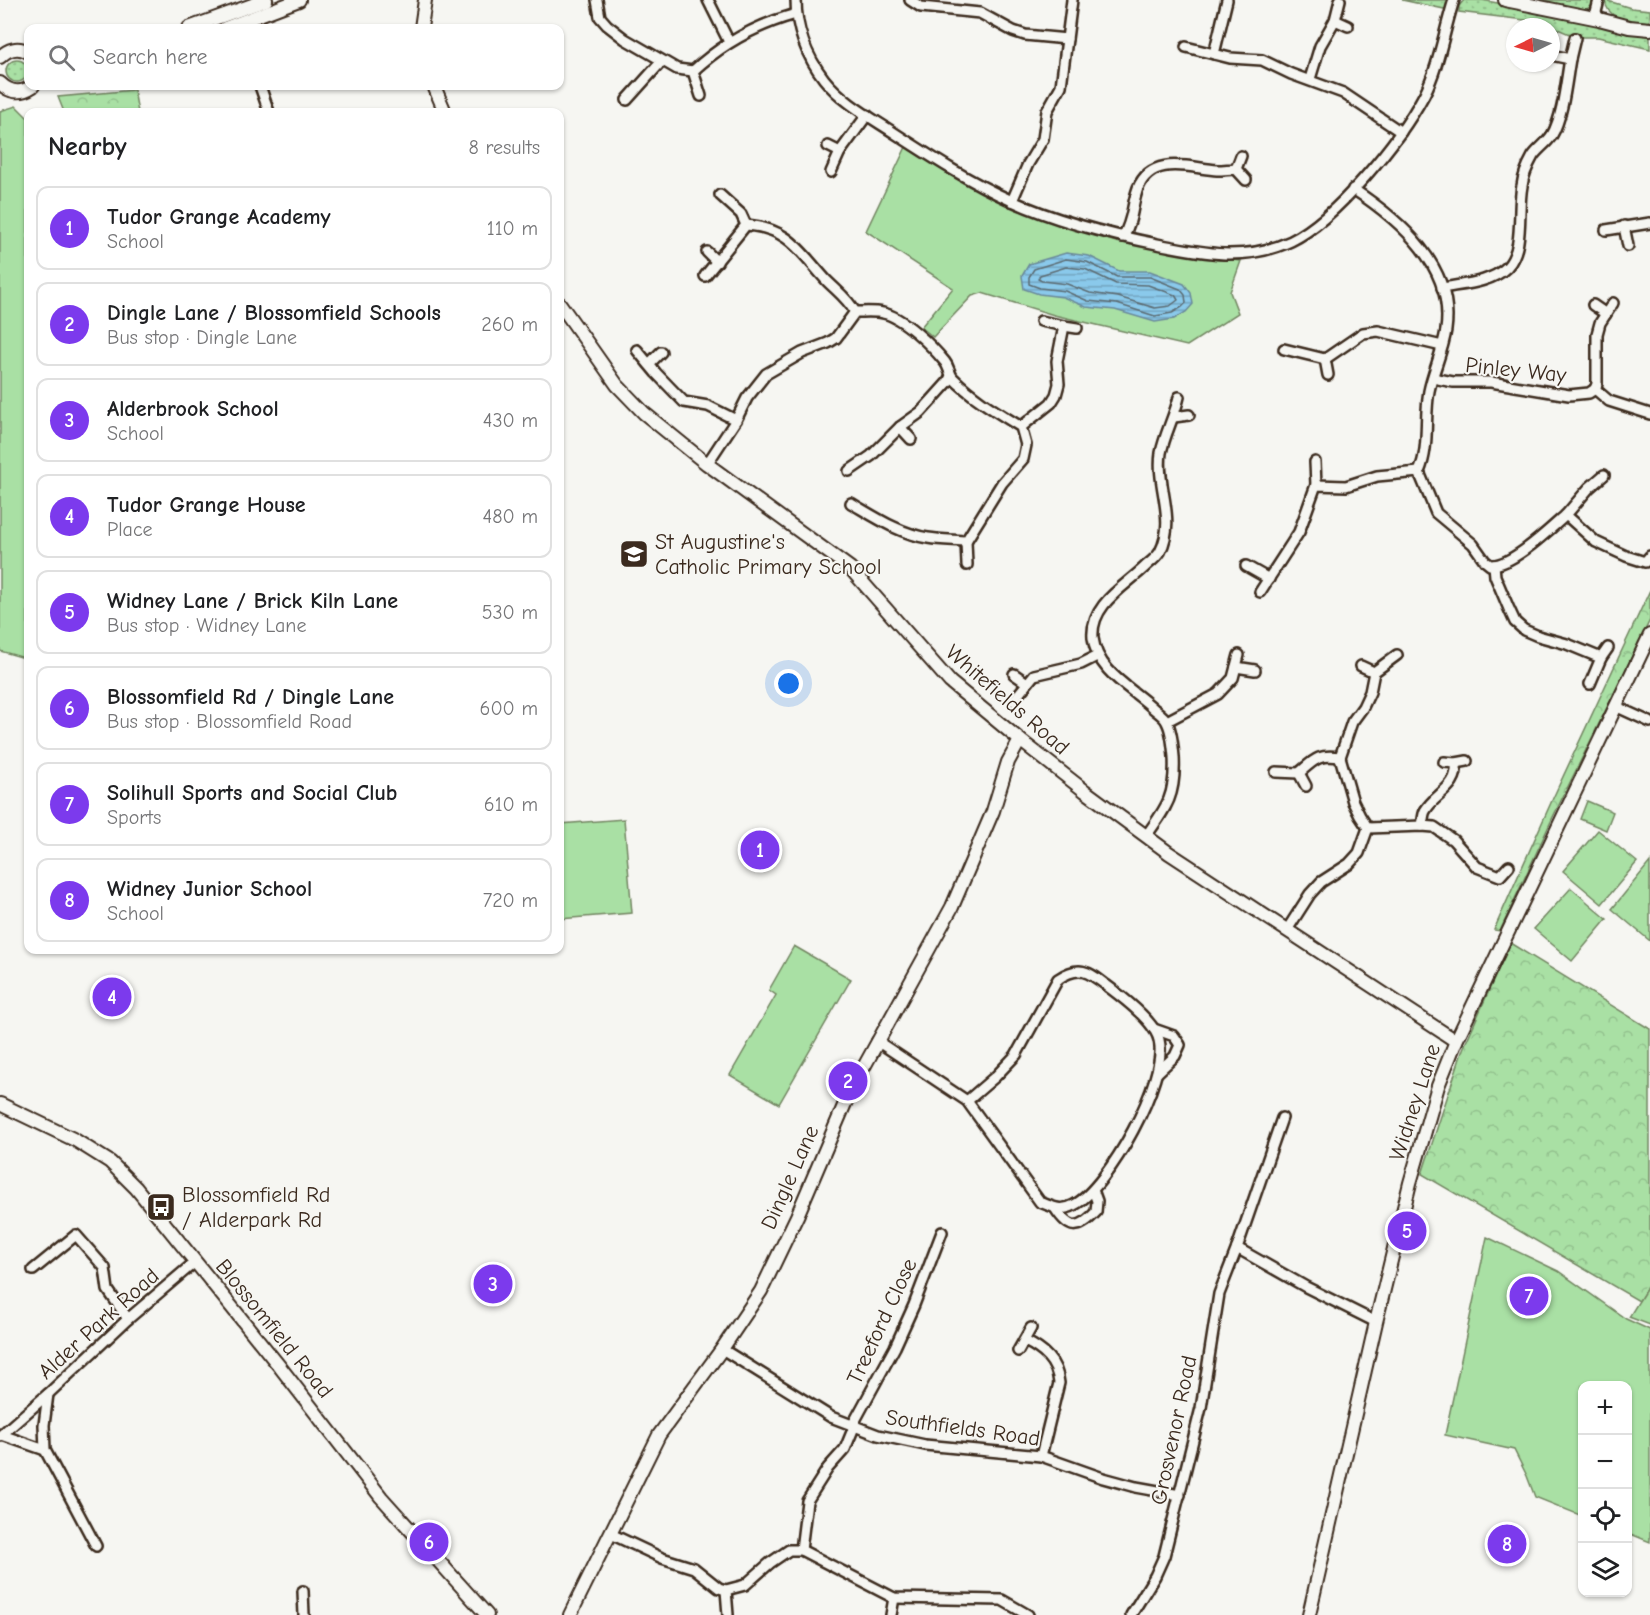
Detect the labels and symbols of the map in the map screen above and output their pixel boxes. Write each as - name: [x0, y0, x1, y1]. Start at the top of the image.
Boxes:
- north arrow: [1506, 18, 1560, 72]
- street label: Pinley Way: [1464, 352, 1568, 388]
- place label: St Augustine's Catholic Primary School: [655, 529, 882, 580]
- school or university icon: St Augustine's Catholic Primary School: [618, 538, 650, 570]
- street label: Whitefields Road: [940, 639, 1074, 760]
- your location: [774, 669, 803, 698]
- pin: 1: [740, 828, 780, 872]
- pin: 4: [92, 974, 132, 1020]
- street label: Widney Lane: [1384, 1041, 1446, 1164]
- pin: 2: [828, 1058, 868, 1104]
- street label: Dingle Lane: [755, 1121, 824, 1233]
- place label: Blossomfield Rd / Alderpark Rd: [182, 1182, 331, 1233]
- bus stop icon: Blossomfield Rd / Alderpark Rd: [145, 1191, 177, 1223]
- pin: 5: [1388, 1208, 1426, 1254]
- street label: Blossomfield Road: [210, 1254, 338, 1403]
- street label: Treeford Close: [841, 1254, 922, 1389]
- pin: 3: [474, 1262, 512, 1306]
- street label: Alder Park Road: [33, 1263, 164, 1385]
- pin: 7: [1510, 1274, 1549, 1318]
- street label: Grosvenor Road: [1145, 1353, 1202, 1507]
- street label: Southfields Road: [884, 1404, 1042, 1452]
- pin: 6: [410, 1520, 448, 1564]
- pin: 8: [1488, 1522, 1526, 1566]

